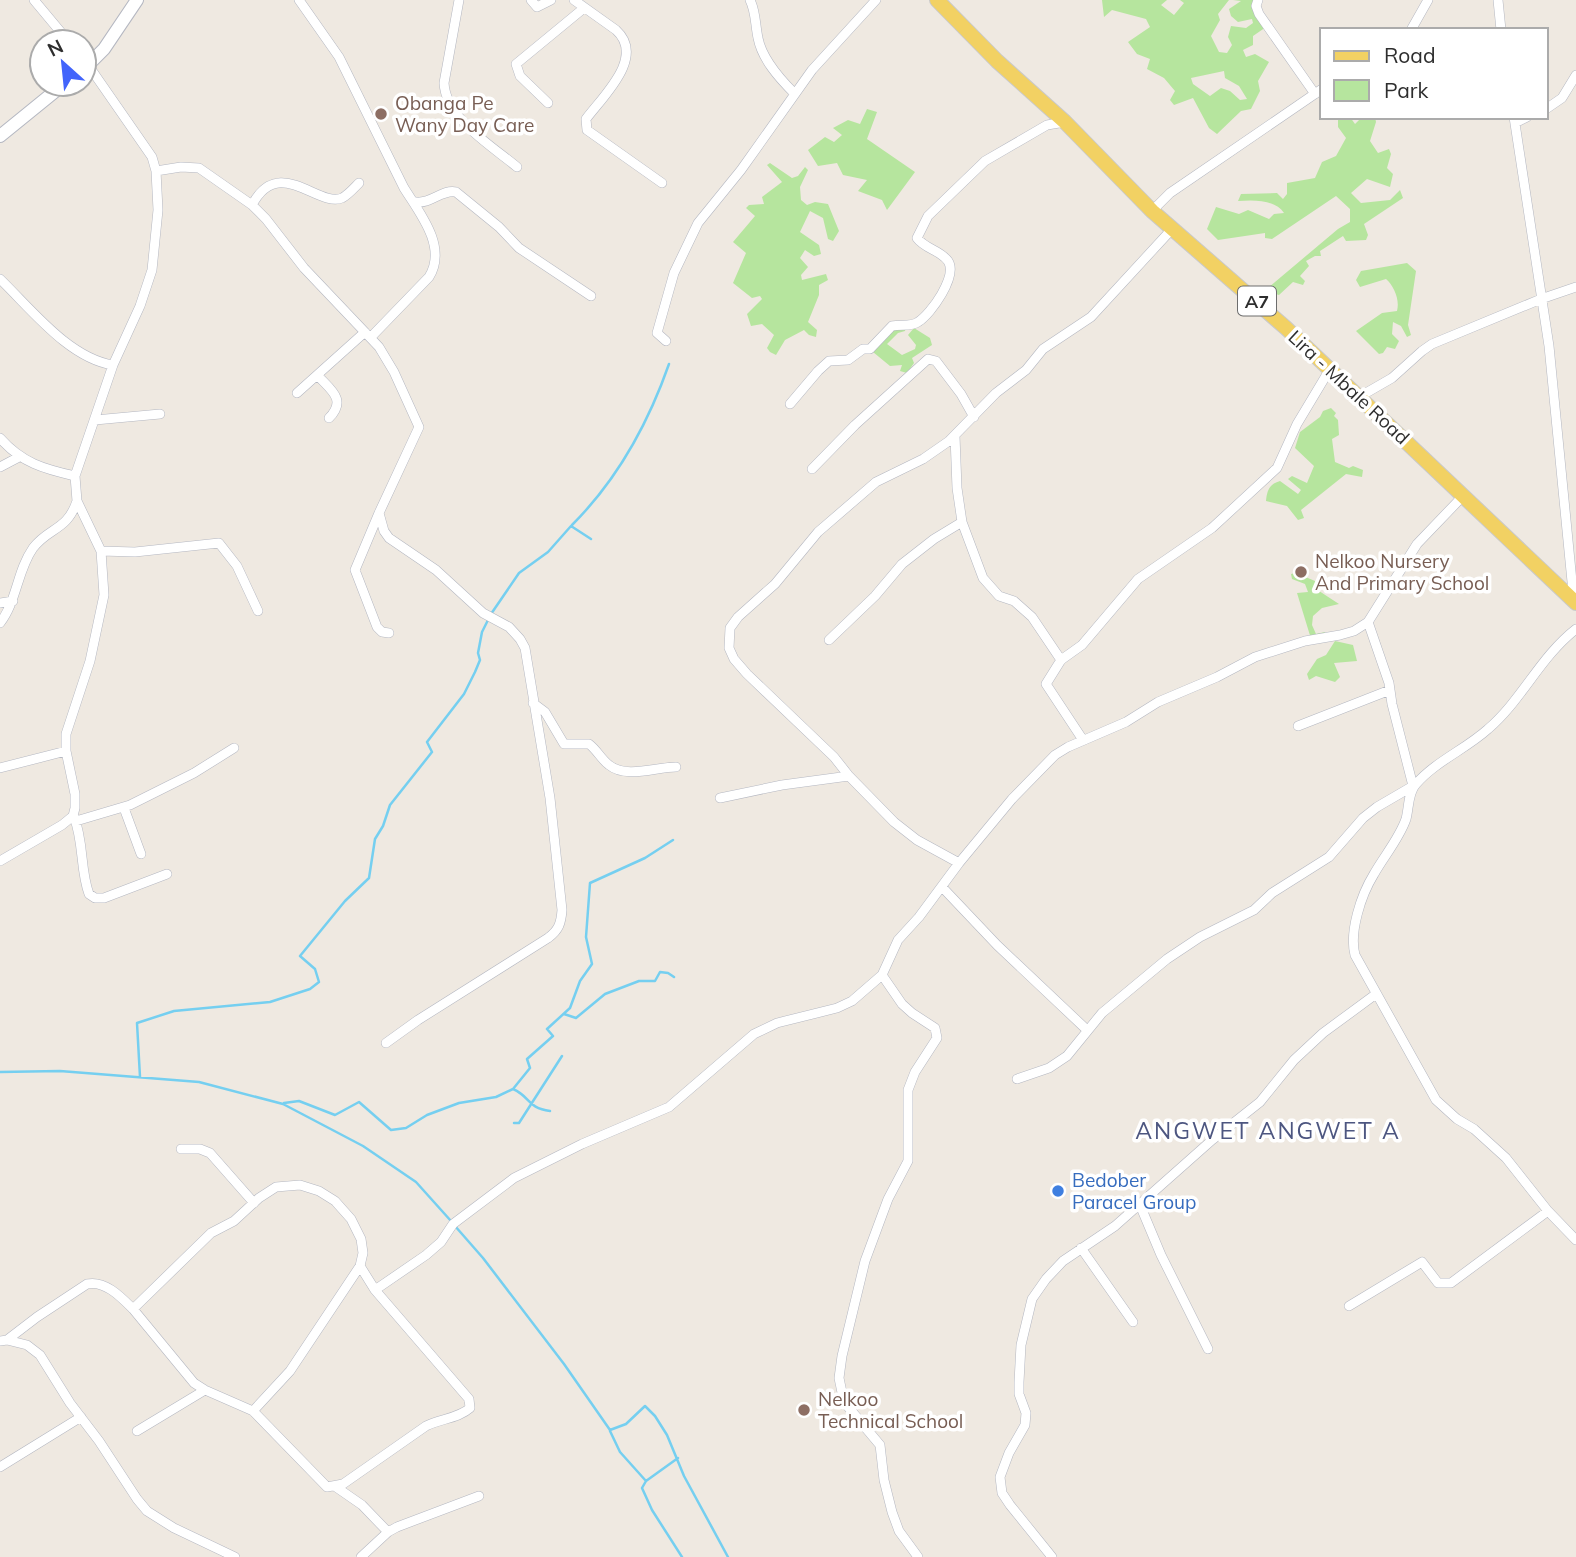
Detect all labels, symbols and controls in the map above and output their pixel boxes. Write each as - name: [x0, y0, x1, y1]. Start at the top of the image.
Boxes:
- north arrow: [28, 28, 98, 98]
- legend: [1320, 28, 1548, 119]
- text: N: [43, 34, 67, 62]
- text: Road: [1384, 42, 1435, 68]
- text: Park: [1384, 77, 1428, 103]
- place label: Obanga Pe Wany Day Care: [395, 91, 534, 137]
- marker: Obanga Pe Wany Day Care: [373, 106, 389, 122]
- road number: A7: [1238, 286, 1276, 316]
- street label: Lira - Mbale Road: [1284, 325, 1414, 449]
- place label: Nelkoo Nursery And Primary School: [1315, 549, 1489, 595]
- marker: Nelkoo Nursery And Primary School: [1293, 564, 1309, 580]
- district label: ANGWET ANGWET A: [1135, 1116, 1401, 1145]
- place label: Bedober Paracel Group: [1072, 1168, 1196, 1214]
- marker: Bedober Paracel Group: [1050, 1183, 1066, 1199]
- place label: Nelkoo Technical School: [818, 1387, 963, 1433]
- marker: Nelkoo Technical School: [796, 1402, 812, 1418]

